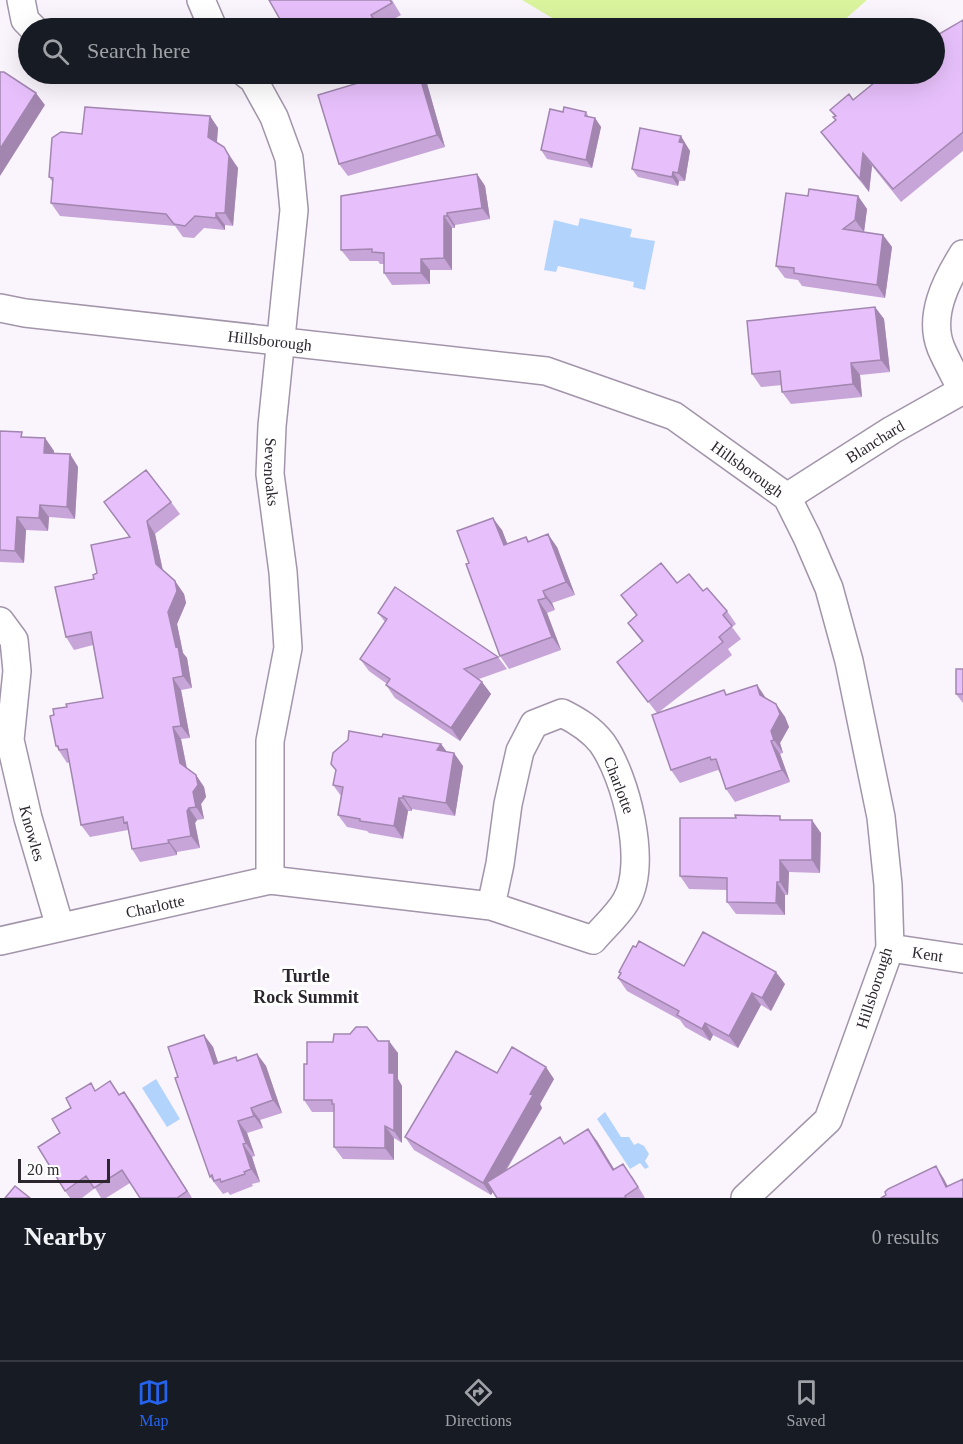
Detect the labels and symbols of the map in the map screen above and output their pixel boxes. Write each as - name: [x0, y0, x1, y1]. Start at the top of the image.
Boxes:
- street label: Hillsborough: [227, 327, 313, 354]
- street label: Blanchard: [842, 417, 907, 466]
- street label: Sevenoaks: [261, 437, 283, 507]
- street label: Hillsborough: [708, 437, 787, 500]
- street label: Charlotte: [600, 754, 638, 816]
- street label: Knowles: [17, 804, 49, 863]
- street label: Charlotte: [124, 891, 186, 921]
- street label: Kent: [911, 943, 945, 964]
- street label: Hillsborough: [853, 945, 896, 1031]
- district label: Turtle Rock Summit: [253, 966, 359, 1007]
- scale bar: [18, 1156, 110, 1184]

